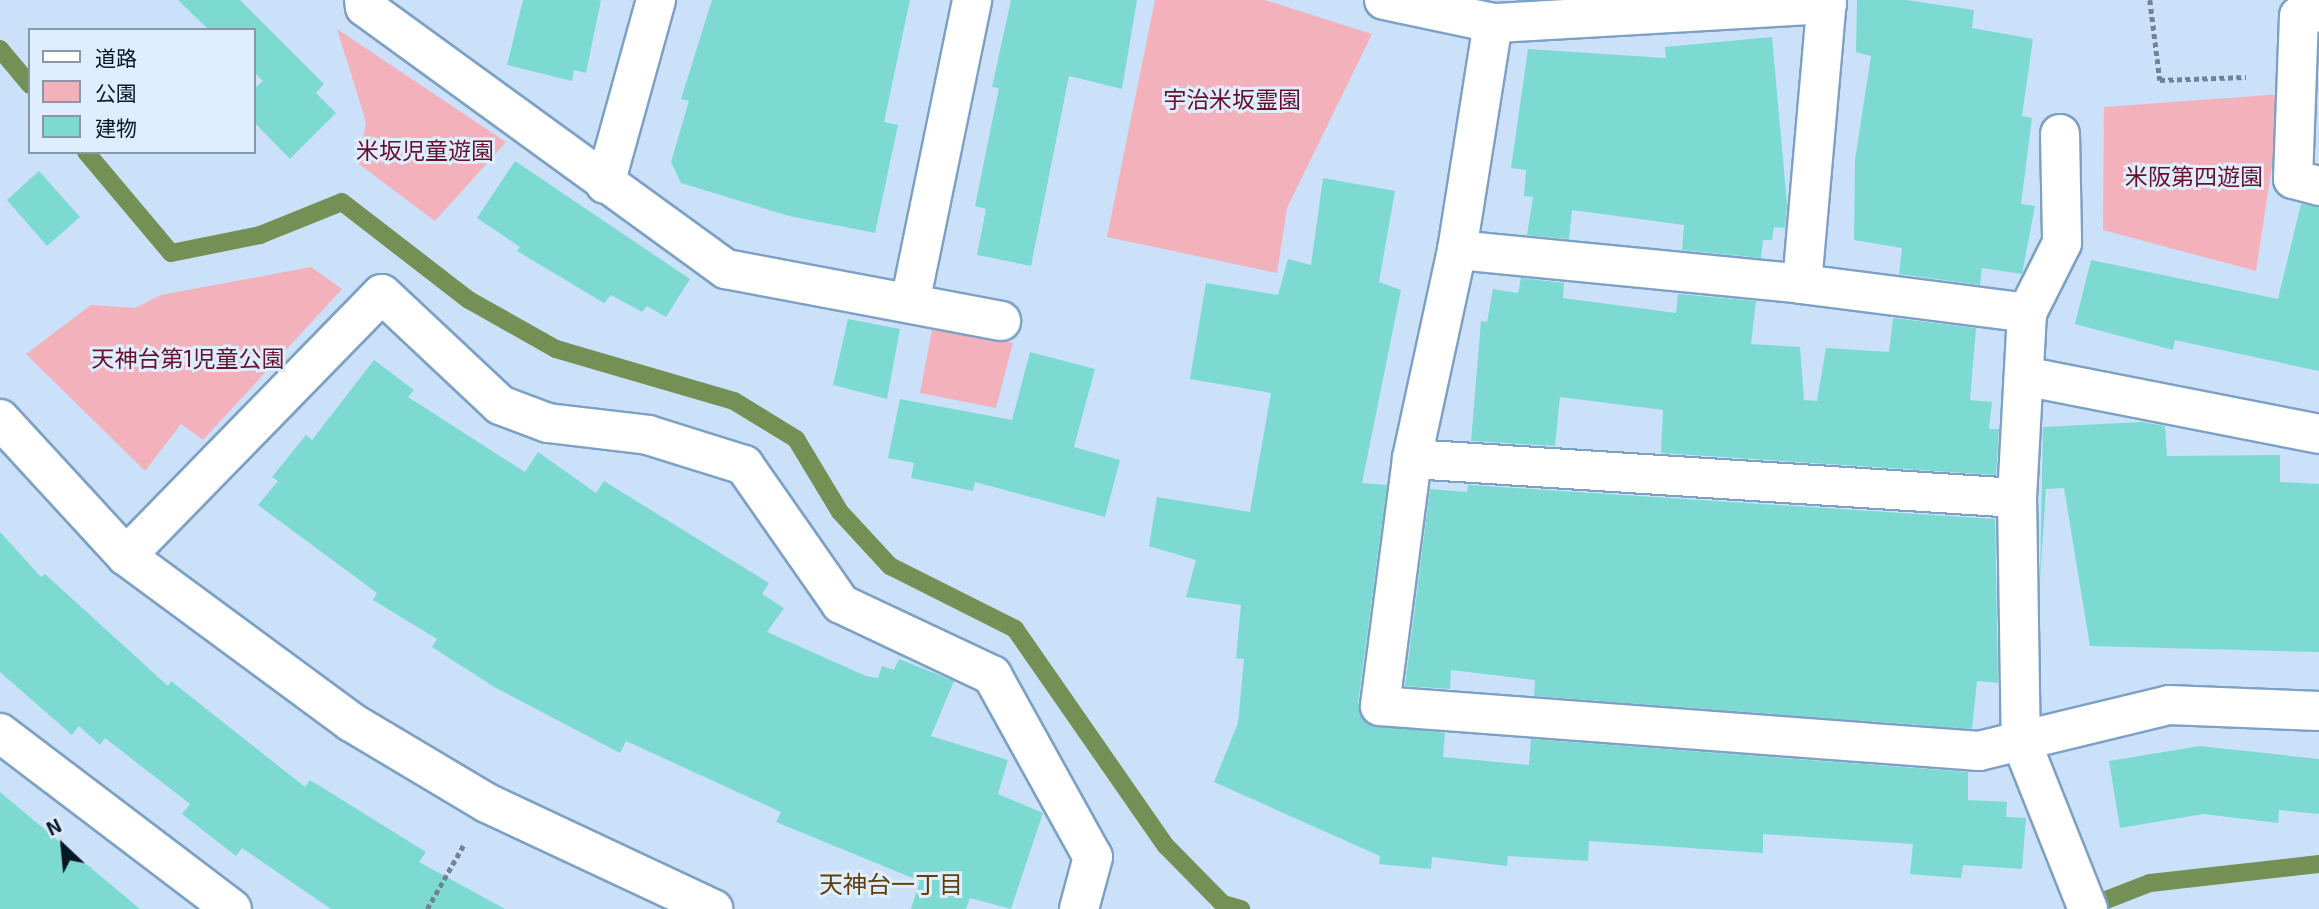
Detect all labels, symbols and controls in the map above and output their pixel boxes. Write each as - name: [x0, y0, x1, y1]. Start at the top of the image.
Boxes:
- legend: [28, 28, 256, 154]
- text: 道路: [95, 45, 137, 70]
- text: 公園: [95, 80, 137, 105]
- park label: 宇治米坂霊園: [1163, 85, 1301, 113]
- text: 建物: [95, 115, 137, 140]
- park label: 米坂児童遊園: [356, 136, 494, 164]
- park label: 米阪第四遊園: [2125, 162, 2263, 190]
- park label: 天神台第1児童公園: [91, 344, 285, 372]
- north arrow: [28, 811, 98, 881]
- text: N: [42, 813, 65, 840]
- district label: 天神台一丁目: [819, 870, 963, 898]

